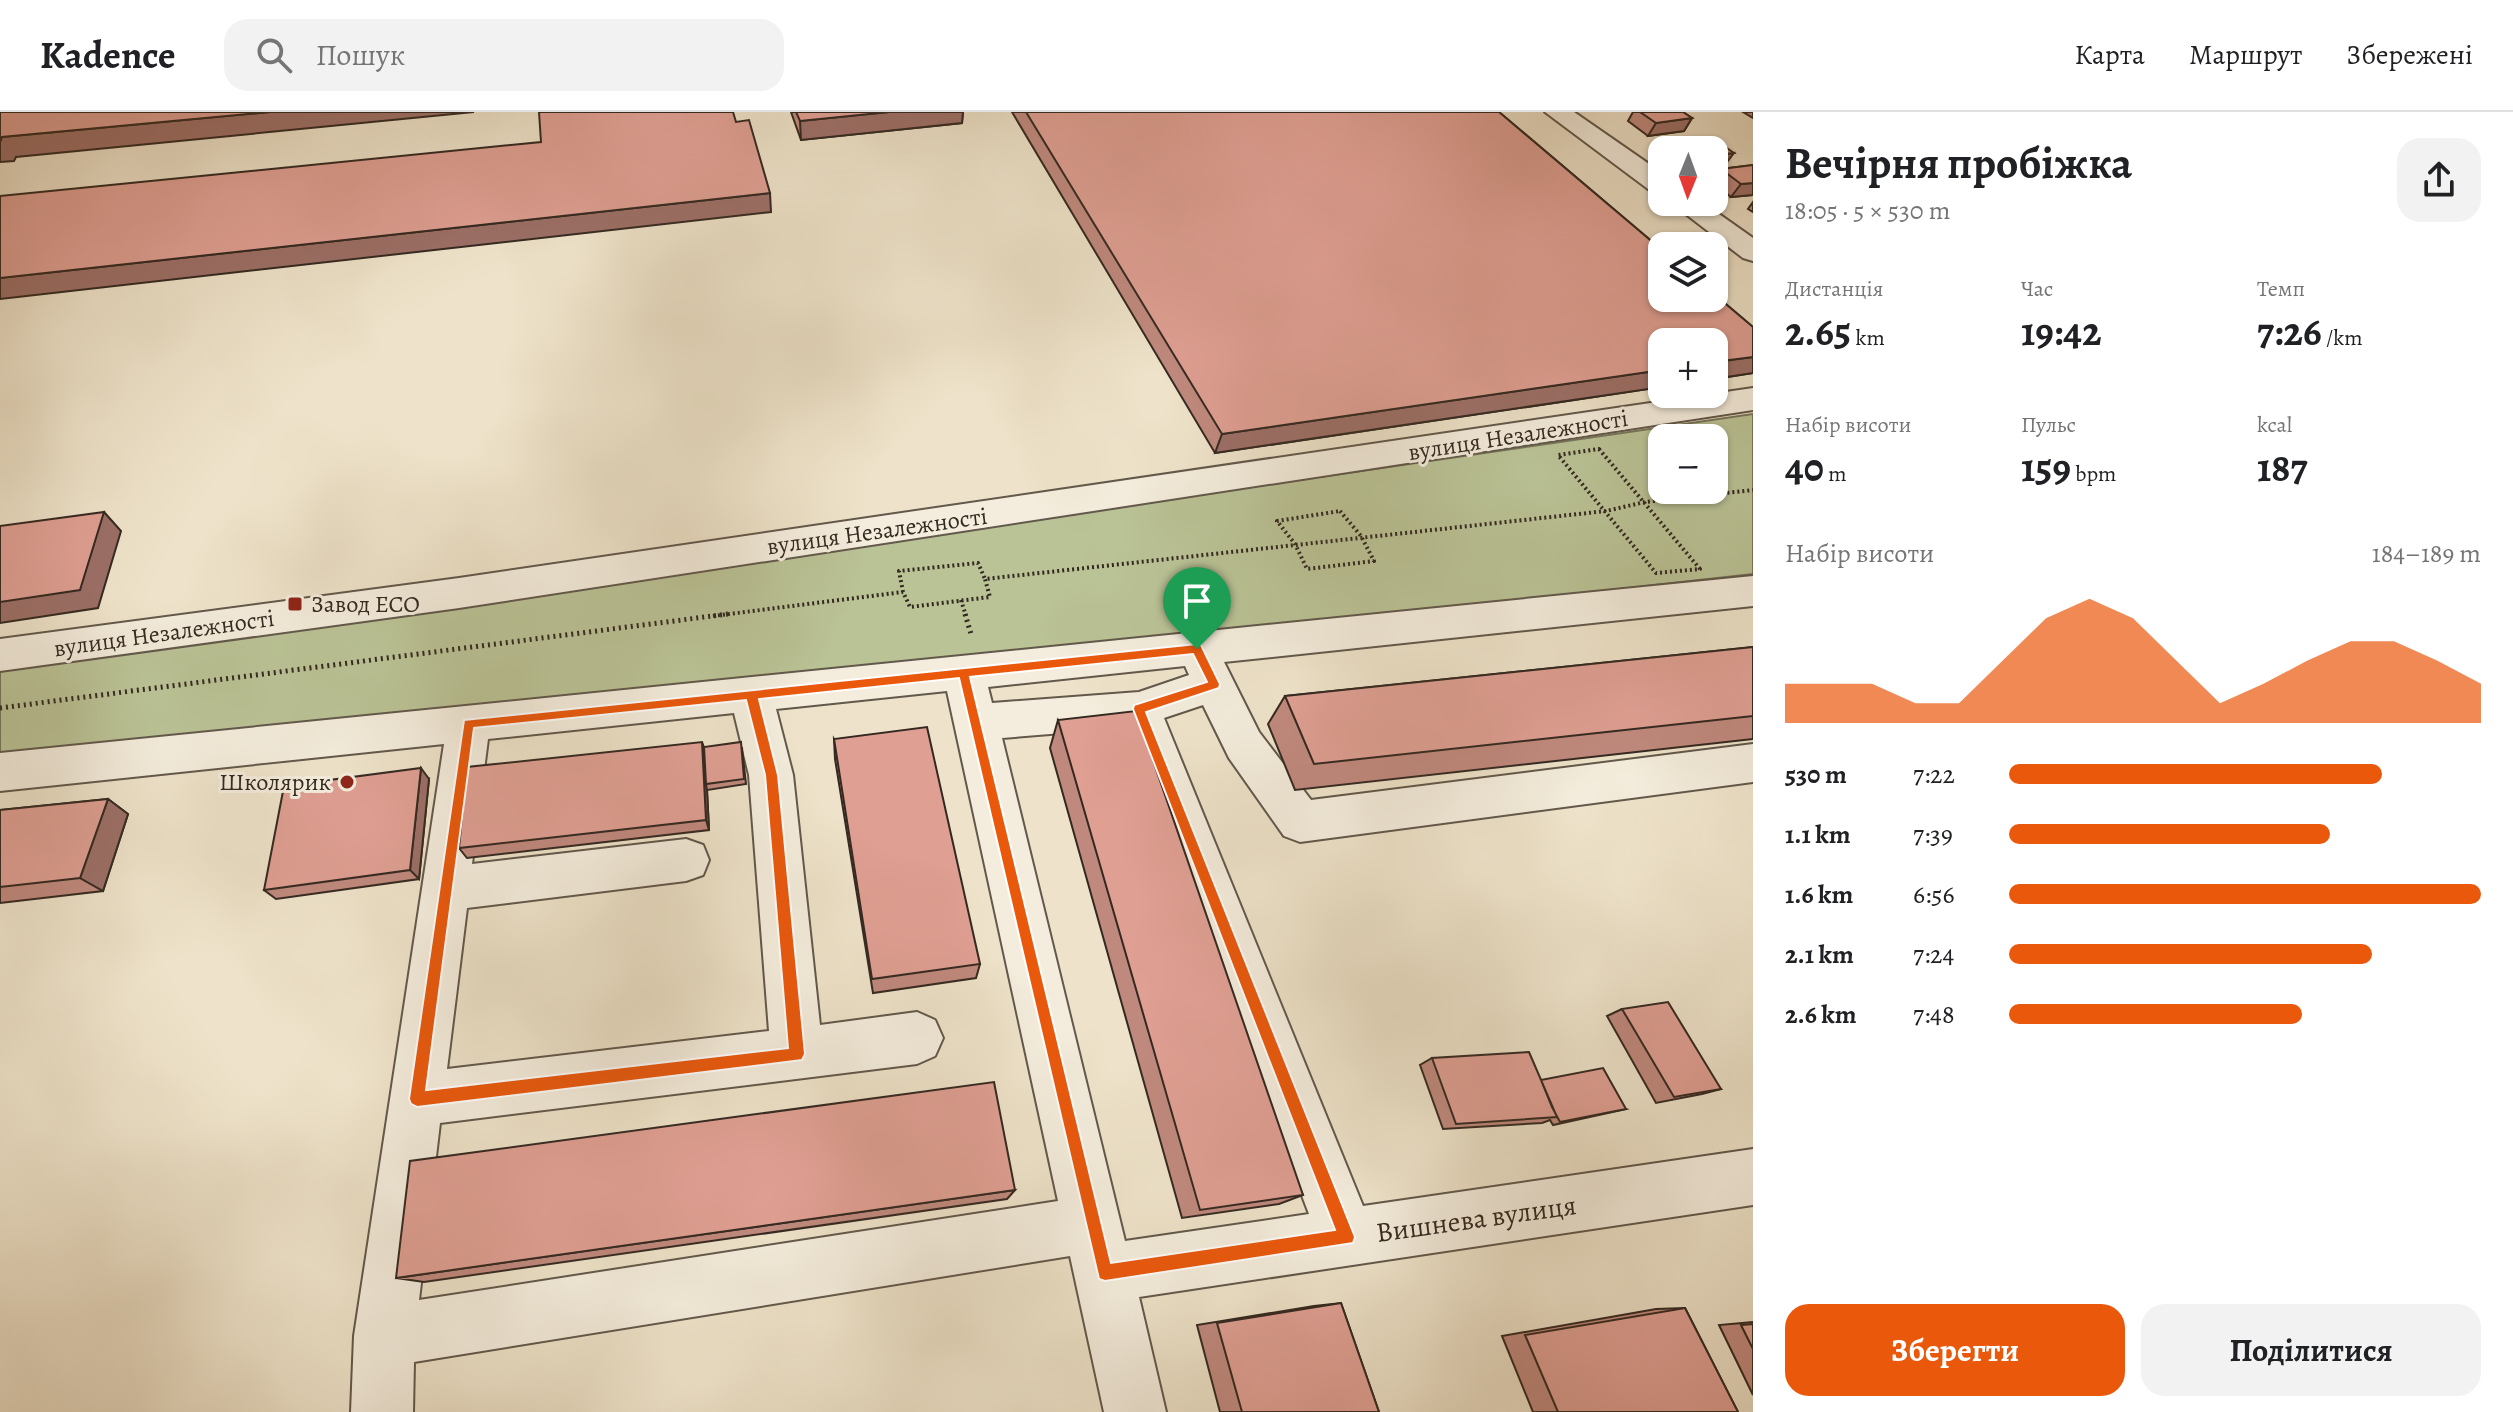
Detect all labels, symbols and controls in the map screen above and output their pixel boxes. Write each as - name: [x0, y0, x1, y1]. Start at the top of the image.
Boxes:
- search box: [224, 19, 784, 91]
- text: Kadence: [40, 29, 176, 81]
- icon: search: [252, 33, 296, 77]
- text: Пошук: [316, 35, 405, 75]
- text: Карта: [2074, 36, 2145, 74]
- text: Маршрут: [2189, 36, 2302, 74]
- text: Збережені: [2346, 36, 2473, 74]
- text: Вечірня пробіжка: [1785, 133, 2132, 193]
- north arrow: [1648, 136, 1728, 216]
- map controls: [1648, 136, 1728, 504]
- button: share: [2397, 138, 2481, 222]
- text: 18:05 · 5 × 530 m: [1785, 193, 1950, 228]
- button: layers: [1648, 232, 1728, 312]
- text: Дистанція: [1785, 274, 1883, 304]
- text: Час: [2021, 274, 2053, 304]
- text: Темп: [2257, 274, 2305, 304]
- text: 2.65: [1785, 304, 1851, 359]
- text: 19:42: [2021, 304, 2101, 359]
- text: 7:26: [2257, 304, 2322, 359]
- text: km: [1851, 323, 1885, 353]
- text: /km: [2322, 323, 2362, 353]
- button: +: [1648, 328, 1728, 408]
- street label: вулиця Незалежності: [1406, 402, 1630, 468]
- text: Набір висоти: [1785, 410, 1911, 440]
- text: Пульс: [2021, 410, 2076, 440]
- text: kcal: [2257, 410, 2292, 440]
- button: −: [1648, 424, 1728, 504]
- text: 40: [1785, 440, 1824, 495]
- text: 159: [2021, 440, 2071, 495]
- text: 187: [2257, 440, 2308, 495]
- text: m: [1824, 459, 1847, 489]
- text: bpm: [2071, 459, 2116, 489]
- street label: вулиця Незалежності: [765, 500, 989, 562]
- text: Набір висоти: [1785, 536, 1934, 571]
- text: 184–189 m: [2372, 536, 2481, 571]
- pin: [1163, 567, 1231, 649]
- icon: arrive: [1175, 579, 1219, 623]
- place label: Завод ЕСО: [311, 588, 420, 620]
- marker: Завод ЕСО: [286, 595, 304, 613]
- street label: вулиця Незалежності: [52, 602, 276, 664]
- text: 530 m: [1785, 757, 1847, 792]
- text: 7:22: [1913, 757, 1955, 792]
- place label: Школярик: [219, 766, 331, 798]
- marker: Школярик: [338, 773, 356, 791]
- text: 1.1 km: [1785, 817, 1851, 852]
- text: 7:39: [1913, 817, 1953, 852]
- text: 1.6 km: [1785, 877, 1853, 912]
- text: 6:56: [1913, 877, 1954, 912]
- text: 2.1 km: [1785, 937, 1854, 972]
- text: 7:24: [1913, 937, 1954, 972]
- text: 2.6 km: [1785, 997, 1857, 1032]
- text: 7:48: [1913, 997, 1955, 1032]
- street label: Вишнева вулиця: [1373, 1186, 1579, 1252]
- button: Зберегти: [1785, 1304, 2125, 1396]
- button: Поділитися: [2141, 1304, 2481, 1396]

